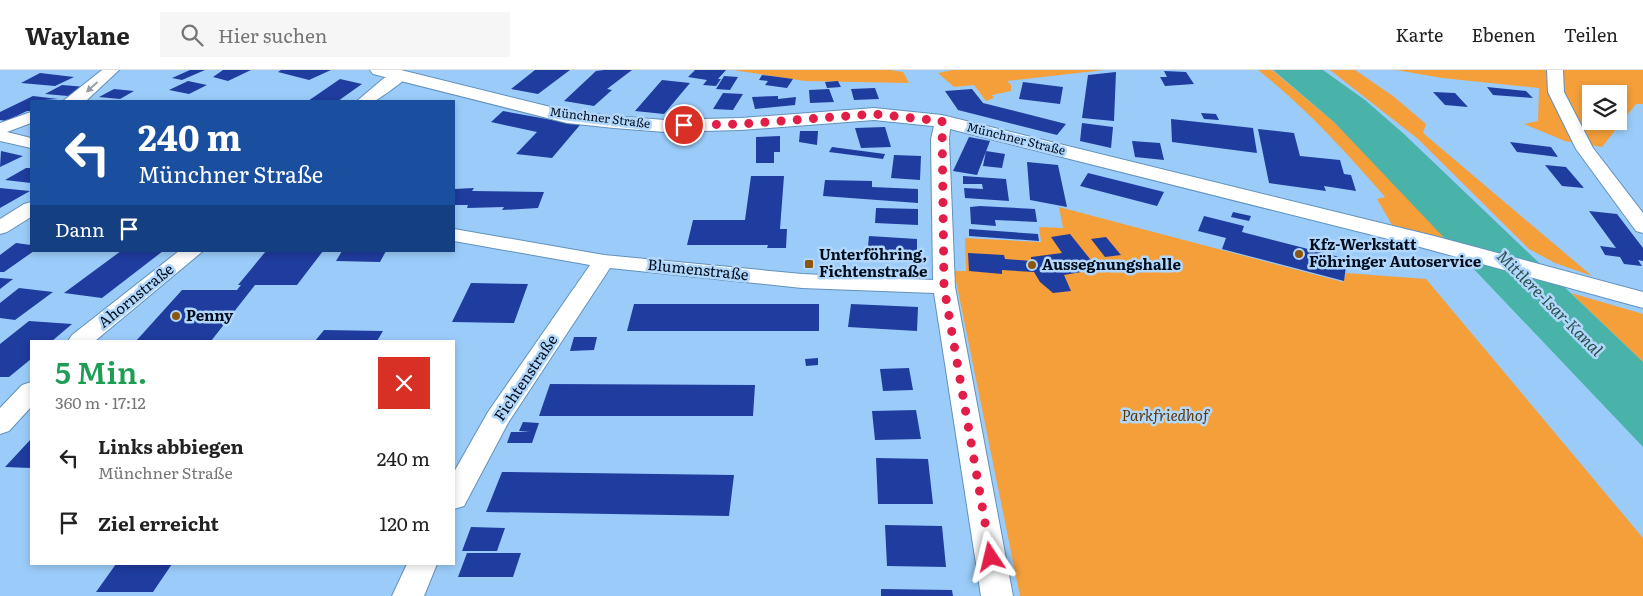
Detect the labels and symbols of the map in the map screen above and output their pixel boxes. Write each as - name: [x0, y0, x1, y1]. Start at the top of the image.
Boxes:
- one-way arrow: [87, 81, 99, 93]
- street label: Münchner Straße: [549, 102, 651, 132]
- pin: [663, 104, 705, 146]
- street label: Münchner Straße: [965, 117, 1067, 159]
- place label: Kfz-Werkstatt Föhringer Autoservice: [1309, 232, 1482, 272]
- place label: Unterföhring, Fichtenstraße: [819, 242, 928, 282]
- water label: Mittlere-Isar-Kanal: [1492, 244, 1609, 361]
- marker: Kfz-Werkstatt Föhringer Autoservice: [1293, 248, 1305, 260]
- street label: Blumenstraße: [646, 252, 750, 285]
- place label: Aussegnungshalle: [1042, 252, 1181, 275]
- street label: Ahornstraße: [92, 257, 178, 333]
- marker: Unterföhring, Fichtenstraße: [803, 258, 815, 270]
- marker: Aussegnungshalle: [1026, 259, 1038, 271]
- place label: Penny: [186, 303, 234, 326]
- marker: Penny: [170, 310, 182, 322]
- street label: Fichtenstraße: [487, 329, 562, 425]
- park label: Parkfriedhof: [1121, 403, 1211, 426]
- position arrow: [964, 530, 1016, 582]

